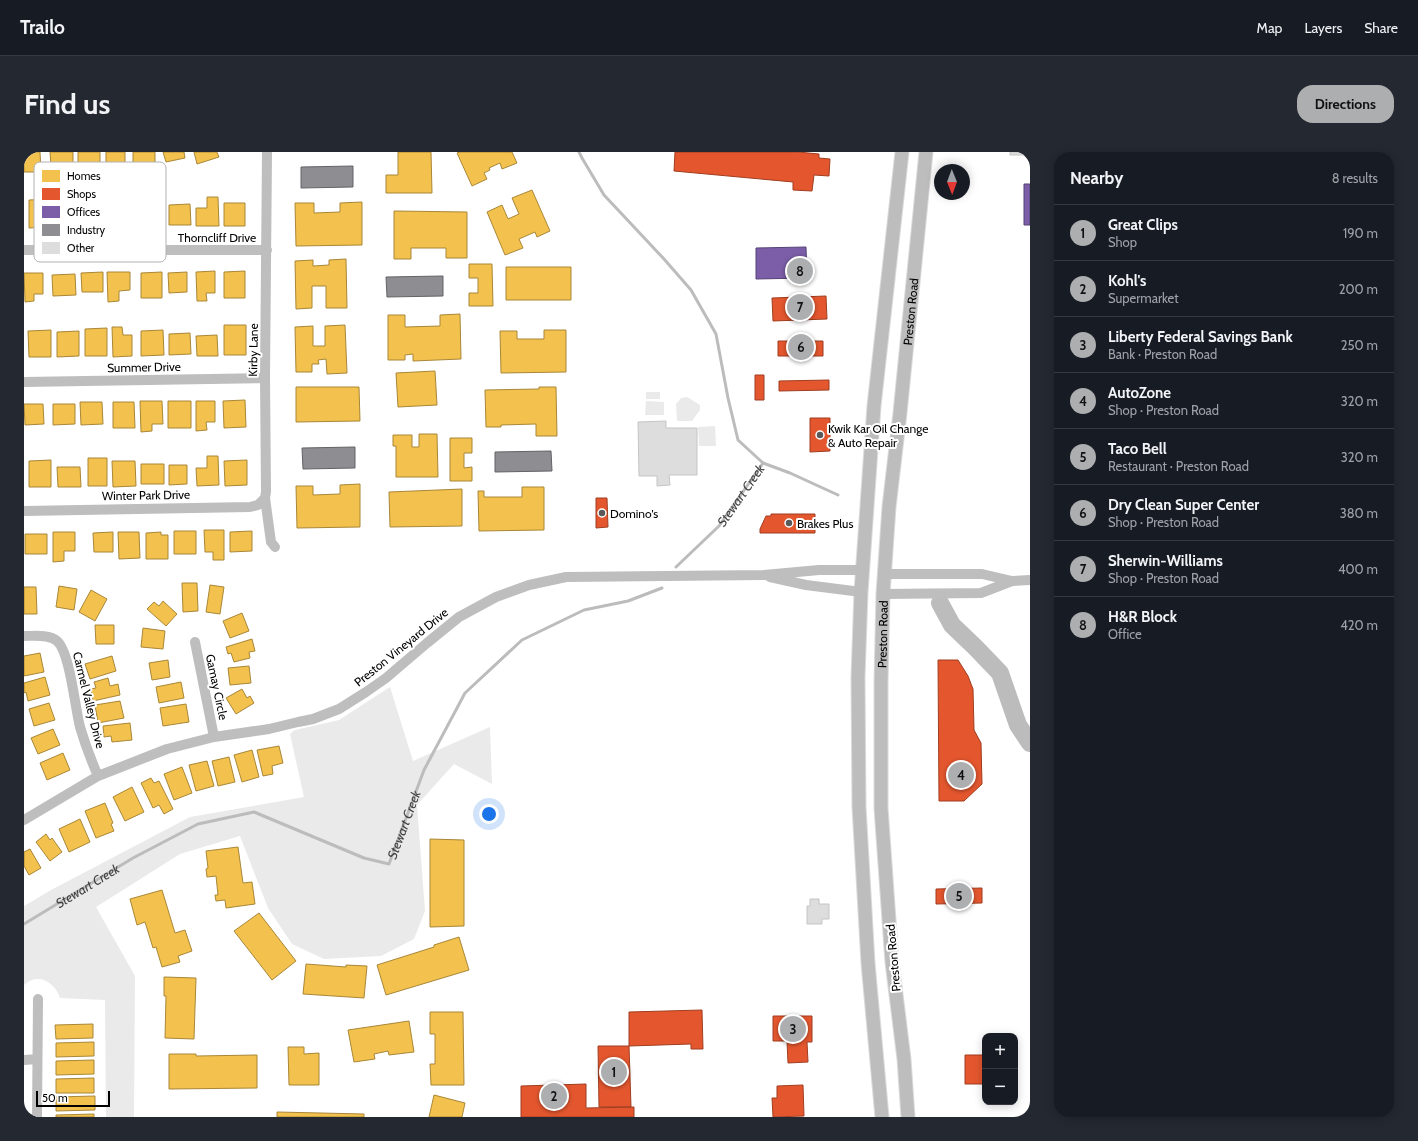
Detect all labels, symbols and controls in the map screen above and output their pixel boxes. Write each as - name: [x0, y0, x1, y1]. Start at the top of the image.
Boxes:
- text: Trailo: [20, 16, 65, 39]
- text: Map: [1257, 19, 1282, 37]
- text: Layers: [1304, 19, 1342, 37]
- text: Share: [1364, 19, 1398, 37]
- button: Directions: [1297, 85, 1394, 123]
- text: Find us: [24, 87, 110, 121]
- legend: [34, 162, 166, 262]
- north arrow: [934, 164, 970, 200]
- text: Nearby: [1070, 168, 1123, 188]
- text: Homes: [67, 169, 101, 183]
- text: 8 results: [1332, 170, 1378, 186]
- text: Shops: [67, 187, 96, 201]
- text: Offices: [67, 205, 101, 219]
- text: Great Clips: [1108, 216, 1178, 234]
- text: Industry: [67, 223, 105, 237]
- text: 1: [1081, 225, 1085, 241]
- text: 190 m: [1343, 225, 1378, 241]
- street label: Thorncliff Drive: [178, 230, 256, 245]
- text: Shop: [1108, 234, 1137, 250]
- text: Other: [67, 241, 95, 255]
- pin: 8: [787, 256, 813, 286]
- text: Kohl's: [1108, 272, 1146, 290]
- street label: Preston Road: [899, 277, 921, 346]
- text: 2: [1080, 281, 1086, 297]
- text: 200 m: [1339, 281, 1378, 297]
- text: Supermarket: [1108, 290, 1179, 306]
- pin: 7: [787, 292, 813, 322]
- street label: Kirby Lane: [245, 323, 261, 377]
- text: Liberty Federal Savings Bank: [1108, 328, 1293, 346]
- pin: 6: [788, 332, 814, 362]
- text: 3: [1079, 337, 1087, 353]
- text: 250 m: [1341, 337, 1378, 353]
- text: Bank · Preston Road: [1108, 346, 1217, 362]
- street label: Summer Drive: [107, 359, 181, 375]
- text: AutoZone: [1108, 384, 1171, 402]
- text: 4: [1079, 393, 1087, 409]
- text: 320 m: [1341, 393, 1378, 409]
- text: Shop · Preston Road: [1108, 402, 1219, 418]
- place label: Kwik Kar Oil Change & Auto Repair: [828, 421, 928, 450]
- marker: Kwik Kar Oil Change & Auto Repair: [815, 430, 825, 440]
- text: Taco Bell: [1108, 440, 1167, 458]
- text: 5: [1080, 449, 1086, 465]
- text: 320 m: [1341, 449, 1378, 465]
- text: Restaurant · Preston Road: [1108, 458, 1249, 474]
- water label: Stewart Creek: [713, 461, 768, 529]
- street label: Winter Park Drive: [102, 487, 190, 503]
- text: Dry Clean Super Center: [1108, 496, 1259, 514]
- text: 6: [1079, 505, 1087, 521]
- text: 380 m: [1340, 505, 1378, 521]
- place label: Domino's: [610, 506, 658, 521]
- marker: Domino's: [597, 508, 607, 518]
- text: Shop · Preston Road: [1108, 514, 1219, 530]
- place label: Brakes Plus: [797, 516, 853, 531]
- marker: Brakes Plus: [784, 518, 794, 528]
- text: Sherwin-Williams: [1108, 552, 1223, 570]
- text: 7: [1080, 561, 1086, 577]
- text: 400 m: [1338, 561, 1378, 577]
- text: Shop · Preston Road: [1108, 570, 1219, 586]
- street label: Preston Road: [874, 600, 890, 668]
- street label: Preston Vineyard Drive: [351, 605, 451, 689]
- text: H&R Block: [1108, 608, 1177, 626]
- text: 8: [1079, 617, 1087, 633]
- text: 420 m: [1340, 617, 1378, 633]
- text: Office: [1108, 626, 1142, 642]
- street label: Carmel Valley Drive: [70, 650, 108, 750]
- street label: Gamay Circle: [203, 653, 231, 721]
- pin: 4: [948, 760, 974, 790]
- water label: Stewart Creek: [384, 788, 424, 861]
- your location: [479, 804, 499, 824]
- water label: Stewart Creek: [52, 860, 122, 911]
- pin: 5: [946, 881, 972, 911]
- street label: Preston Road: [883, 924, 903, 992]
- pin: 3: [780, 1014, 806, 1044]
- map controls: [982, 1033, 1018, 1105]
- button: +: [982, 1033, 1018, 1069]
- pin: 1: [601, 1057, 627, 1087]
- button: −: [982, 1069, 1018, 1105]
- pin: 2: [541, 1081, 567, 1111]
- scale bar: [36, 1089, 110, 1108]
- text: 50 m: [42, 1091, 68, 1105]

